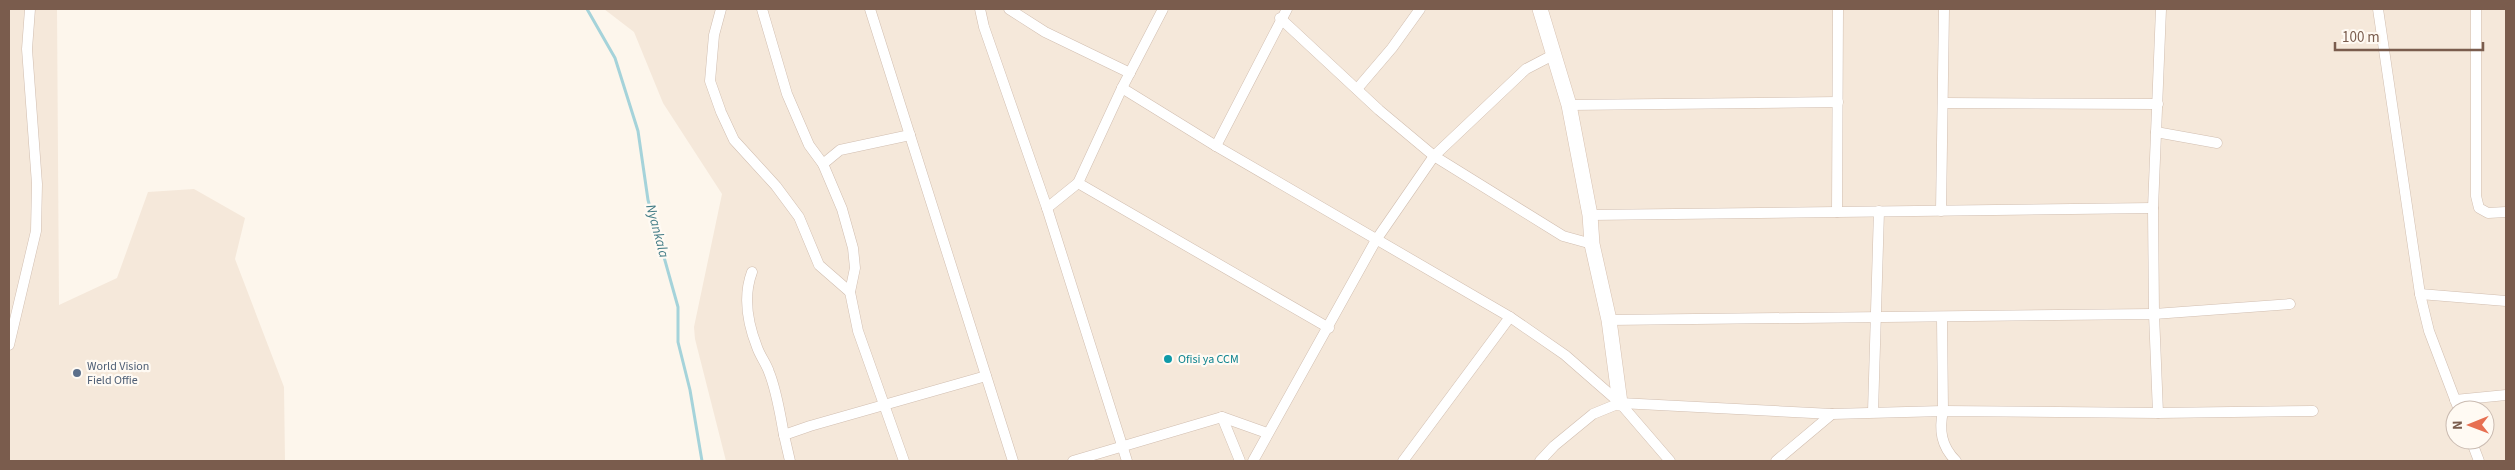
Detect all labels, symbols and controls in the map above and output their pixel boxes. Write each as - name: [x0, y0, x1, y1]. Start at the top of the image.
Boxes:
- scale bar: [2335, 20, 2482, 52]
- text: 100 m: [2342, 27, 2380, 48]
- water label: Nyankala: [640, 202, 674, 260]
- place label: Ofisi ya CCM: [1178, 351, 1239, 368]
- marker: Ofisi ya CCM: [1162, 353, 1174, 365]
- place label: World Vision Field Offie: [87, 358, 149, 389]
- marker: World Vision Field Offie: [71, 367, 83, 379]
- north arrow: [2445, 400, 2495, 450]
- text: N: [2448, 420, 2468, 430]

